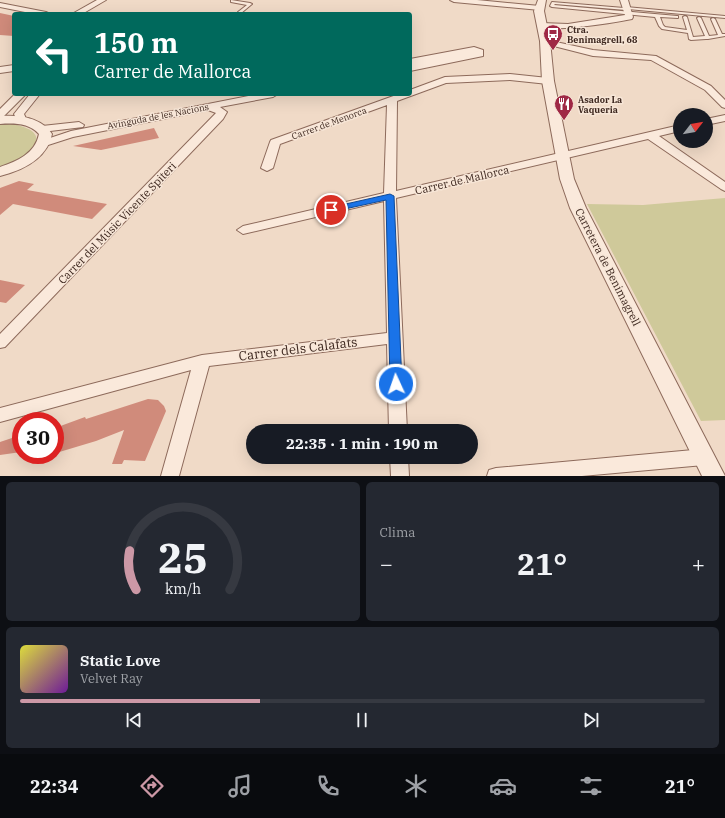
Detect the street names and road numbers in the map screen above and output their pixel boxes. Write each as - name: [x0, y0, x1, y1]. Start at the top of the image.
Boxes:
- street label: Avinguda de les Nacions: [106, 101, 210, 131]
- street label: Carrer de Menorca: [290, 104, 368, 142]
- street label: Carrer del Músic Vicente Spiteri: [55, 159, 179, 287]
- street label: Carrer de Mallorca: [414, 162, 510, 198]
- street label: Carretera de Benimagrell: [572, 206, 644, 328]
- street label: Carrer dels Calafats: [238, 333, 358, 365]

